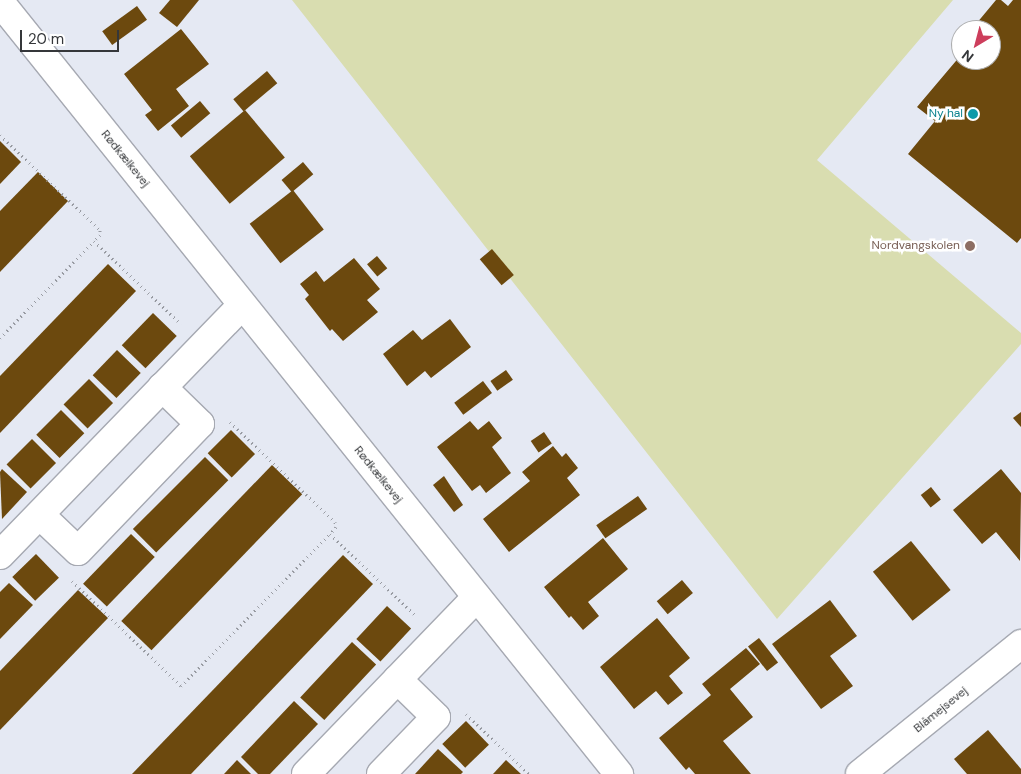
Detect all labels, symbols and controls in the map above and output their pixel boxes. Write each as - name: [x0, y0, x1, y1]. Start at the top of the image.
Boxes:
- scale bar: [22, 20, 121, 52]
- north arrow: [951, 20, 1001, 70]
- text: 20 m: [28, 29, 64, 49]
- text: N: [958, 46, 977, 66]
- place label: Ny hal: [929, 107, 963, 121]
- marker: Ny hal: [967, 108, 979, 120]
- street label: Rødkælkevej: [98, 127, 152, 191]
- place label: Nordvangskolen: [872, 239, 960, 253]
- marker: Nordvangskolen: [964, 240, 976, 252]
- street label: Rødkælkevej: [351, 443, 405, 507]
- street label: Blåmejsevej: [911, 684, 971, 736]

